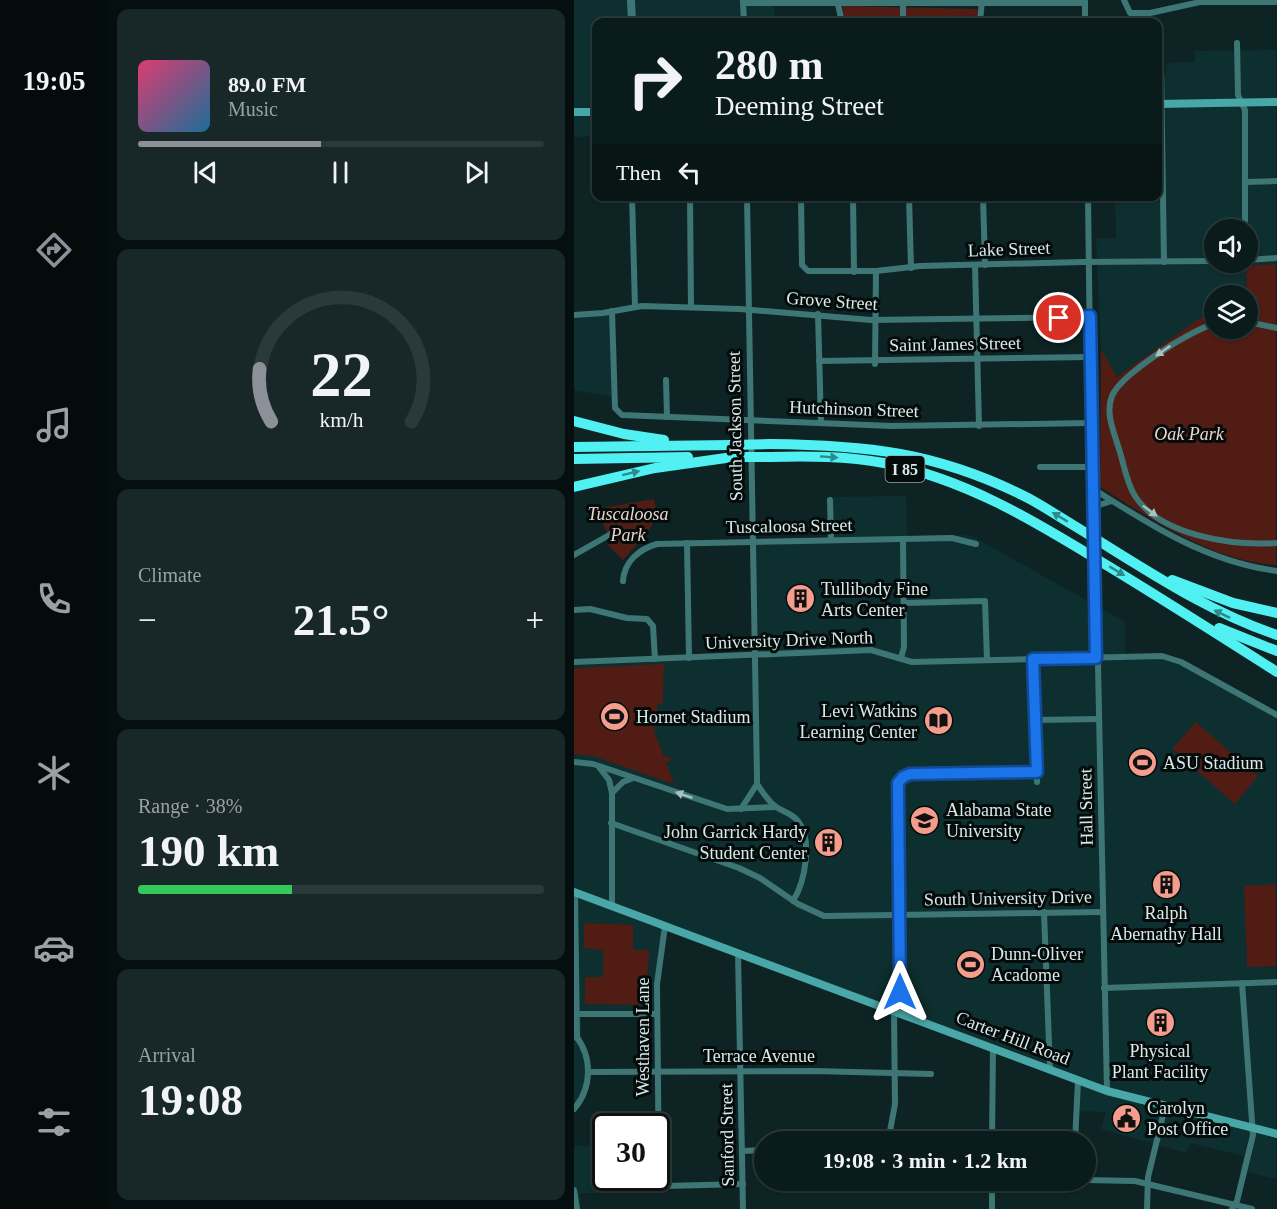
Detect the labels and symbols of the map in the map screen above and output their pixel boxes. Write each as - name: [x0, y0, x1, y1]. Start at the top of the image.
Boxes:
- street label: Lake Street: [967, 238, 1051, 260]
- street label: Grove Street: [786, 288, 878, 314]
- pin: [1033, 292, 1084, 343]
- street label: Saint James Street: [889, 333, 1021, 355]
- one-way arrow: [1156, 345, 1172, 357]
- street label: South Jackson Street: [724, 351, 746, 501]
- street label: Hutchinson Street: [789, 397, 919, 421]
- park label: Oak Park: [1154, 424, 1225, 444]
- one-way arrow: [819, 452, 838, 462]
- road number: I 85: [886, 456, 924, 482]
- one-way arrow: [622, 467, 640, 477]
- park label: Tuscaloosa Park: [587, 504, 669, 545]
- one-way arrow: [1142, 504, 1158, 517]
- one-way arrow: [1052, 512, 1068, 523]
- street label: Tuscaloosa Street: [725, 515, 853, 537]
- one-way arrow: [1109, 566, 1125, 577]
- place label: Tullibody Fine Arts Center: [821, 579, 928, 620]
- building icon: Tullibody Fine Arts Center: [784, 583, 816, 615]
- one-way arrow: [1214, 610, 1231, 619]
- street label: University Drive North: [705, 627, 873, 653]
- sports icon: Hornet Stadium: [599, 701, 631, 733]
- place label: Levi Watkins Learning Center: [800, 701, 917, 742]
- library icon: Levi Watkins Learning Center: [922, 705, 954, 737]
- place label: Hornet Stadium: [636, 707, 751, 727]
- sports icon: ASU Stadium: [1126, 747, 1158, 779]
- place label: ASU Stadium: [1163, 753, 1264, 773]
- street label: Hall Street: [1075, 768, 1097, 846]
- one-way arrow: [675, 790, 693, 800]
- place label: Alabama State University: [946, 800, 1051, 841]
- school or university icon: Alabama State University: [909, 804, 941, 836]
- place label: John Garrick Hardy Student Center: [664, 822, 807, 863]
- building icon: John Garrick Hardy Student Center: [812, 826, 844, 858]
- building icon: Ralph Abernathy Hall: [1150, 868, 1182, 900]
- street label: South University Drive: [924, 887, 1092, 909]
- place label: Ralph Abernathy Hall: [1110, 903, 1222, 944]
- place label: Dunn-Oliver Acadome: [991, 944, 1083, 985]
- sports icon: Dunn-Oliver Acadome: [954, 948, 986, 980]
- position arrow: [868, 960, 932, 1024]
- street label: Westhaven Lane: [633, 977, 653, 1097]
- building icon: Physical Plant Facility: [1144, 1006, 1176, 1038]
- street label: Carter Hill Road: [953, 1007, 1073, 1069]
- place label: Physical Plant Facility: [1112, 1041, 1208, 1082]
- street label: Terrace Avenue: [703, 1046, 815, 1066]
- street label: Sanford Street: [716, 1083, 738, 1187]
- place label: Carolyn Post Office: [1147, 1098, 1228, 1139]
- public building icon: Carolyn Post Office: [1110, 1102, 1142, 1134]
- speed limit sign: 30: [592, 1113, 670, 1191]

